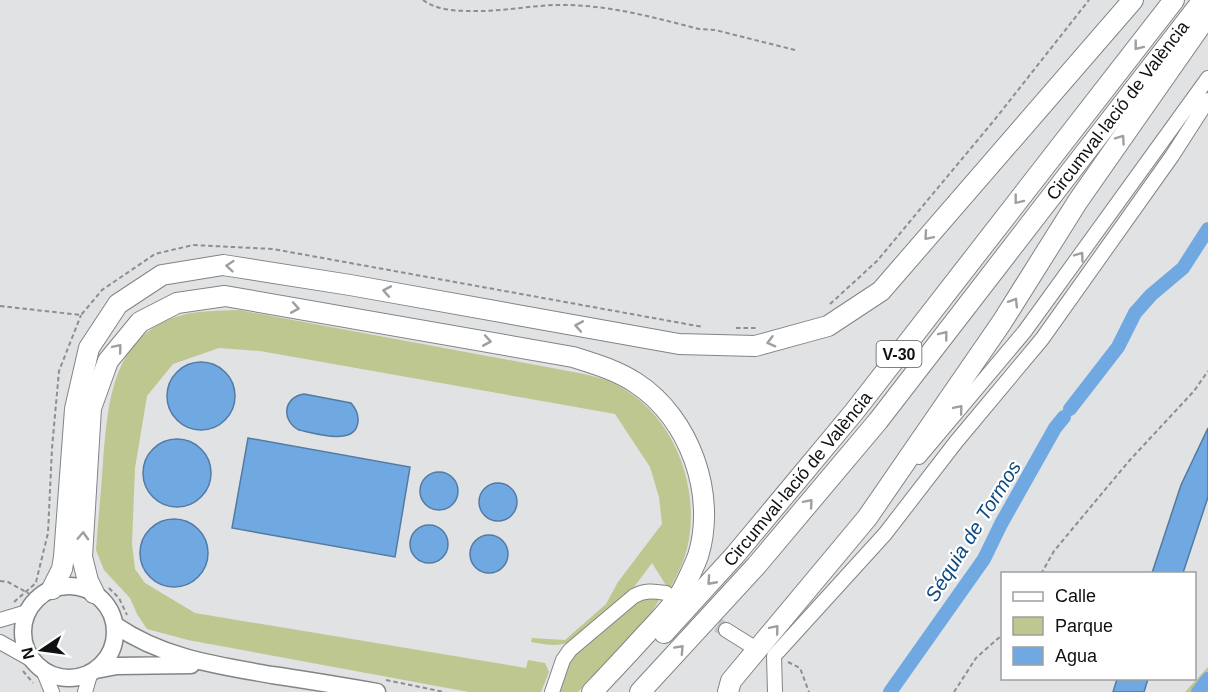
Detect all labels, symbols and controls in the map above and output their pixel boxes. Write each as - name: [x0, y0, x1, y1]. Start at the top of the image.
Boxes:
- street label: Circumval·lació de València: [1042, 16, 1194, 204]
- one-way arrow: [1134, 40, 1145, 51]
- one-way arrow: [1114, 135, 1125, 146]
- one-way arrow: [1015, 194, 1026, 205]
- one-way arrow: [925, 229, 936, 240]
- one-way arrow: [1073, 251, 1084, 262]
- one-way arrow: [225, 260, 234, 273]
- one-way arrow: [382, 285, 392, 298]
- one-way arrow: [1006, 298, 1018, 308]
- one-way arrow: [289, 301, 299, 314]
- one-way arrow: [574, 320, 584, 333]
- one-way arrow: [937, 331, 948, 342]
- one-way arrow: [482, 335, 491, 347]
- one-way arrow: [766, 335, 777, 347]
- road number: V-30: [876, 341, 922, 367]
- one-way arrow: [111, 344, 122, 355]
- street label: Circumval·lació de València: [720, 387, 877, 571]
- one-way arrow: [952, 405, 963, 416]
- water label: Séquia de Tormos: [921, 457, 1025, 605]
- one-way arrow: [802, 499, 813, 510]
- one-way arrow: [77, 532, 90, 541]
- legend: [1001, 572, 1196, 680]
- one-way arrow: [707, 574, 718, 585]
- text: Calle: [1055, 586, 1096, 606]
- text: Parque: [1055, 616, 1113, 636]
- north arrow: [12, 620, 72, 680]
- one-way arrow: [768, 625, 779, 636]
- text: N: [18, 646, 37, 661]
- one-way arrow: [673, 646, 684, 656]
- text: Agua: [1055, 646, 1098, 666]

